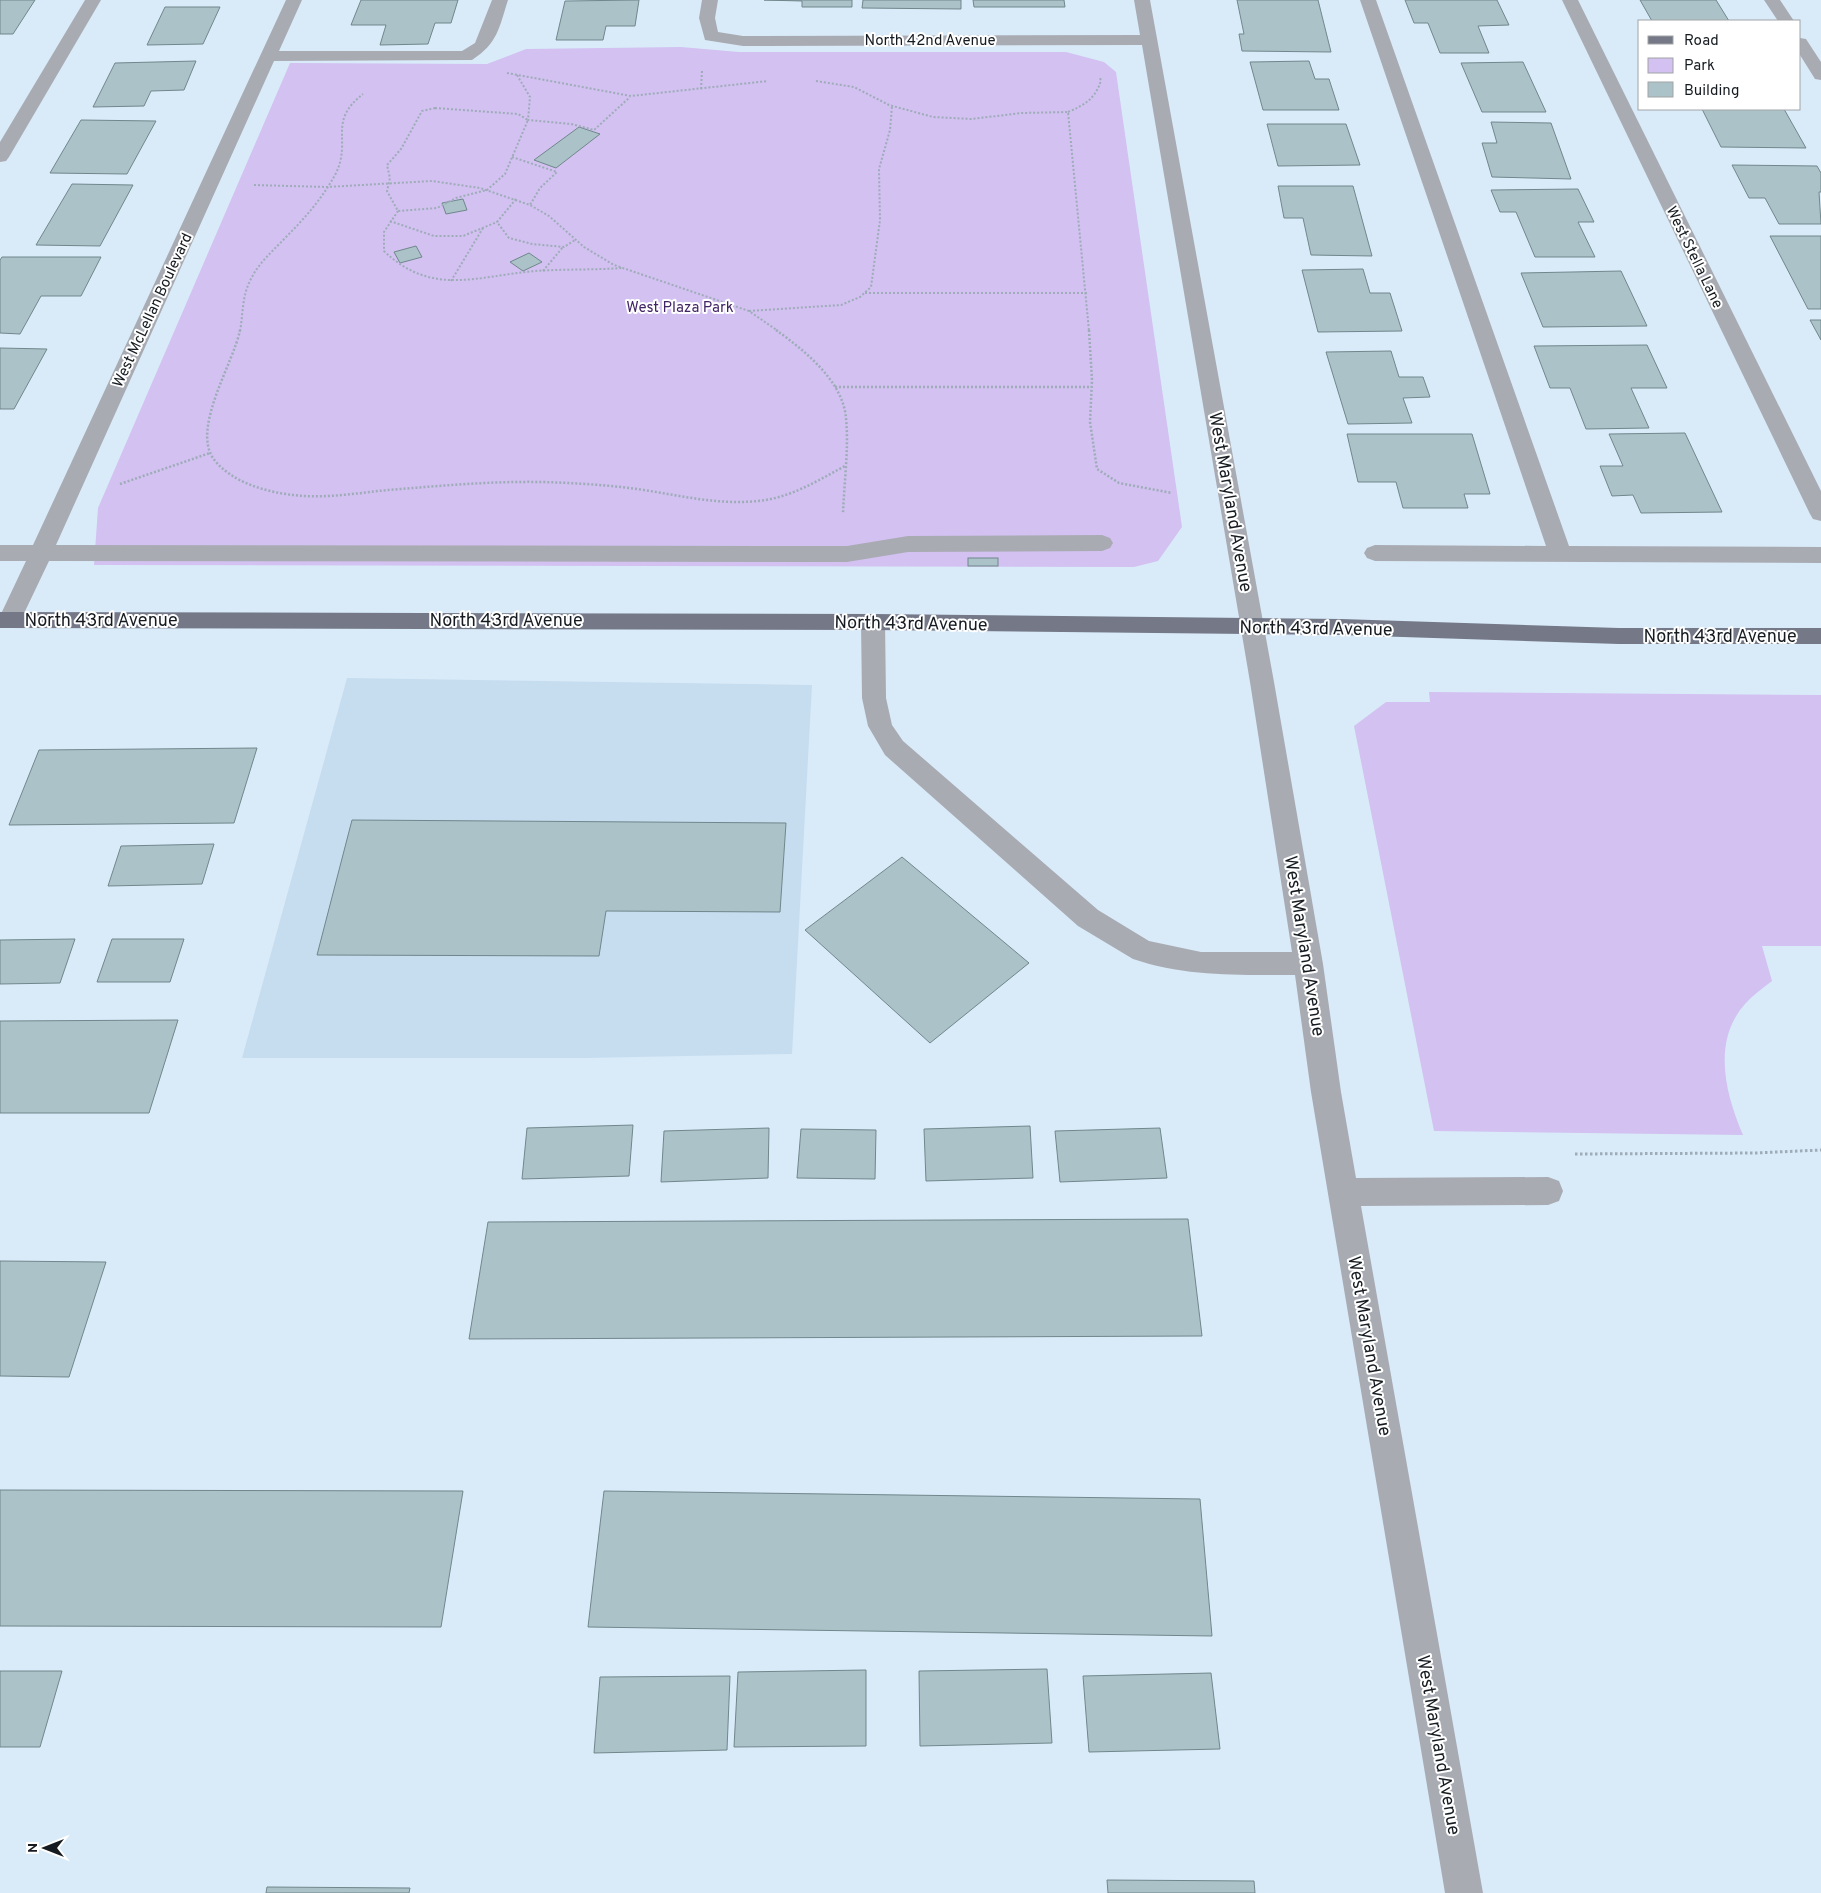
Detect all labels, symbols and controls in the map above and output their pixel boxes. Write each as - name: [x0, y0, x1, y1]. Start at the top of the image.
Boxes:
- legend: [1638, 20, 1801, 110]
- street label: North 42nd Avenue: [864, 32, 996, 51]
- text: Road: [1684, 32, 1719, 51]
- text: Park: [1684, 57, 1715, 76]
- text: Building: [1684, 82, 1739, 101]
- street label: West Stella Lane: [1661, 204, 1727, 312]
- street label: West McLellan Boulevard: [109, 230, 197, 391]
- park label: West Plaza Park: [626, 299, 734, 318]
- street label: West Maryland Avenue: [1202, 410, 1257, 594]
- street label: North 43rd Avenue: [24, 610, 178, 633]
- street label: North 43rd Avenue: [429, 610, 583, 633]
- street label: North 43rd Avenue: [834, 612, 988, 637]
- street label: North 43rd Avenue: [1239, 617, 1393, 642]
- street label: North 43rd Avenue: [1643, 626, 1797, 649]
- street label: West Maryland Avenue: [1278, 854, 1329, 1038]
- street label: West Maryland Avenue: [1341, 1254, 1396, 1438]
- street label: West Maryland Avenue: [1410, 1653, 1465, 1837]
- north arrow: [20, 1823, 70, 1873]
- text: N: [25, 1843, 42, 1853]

